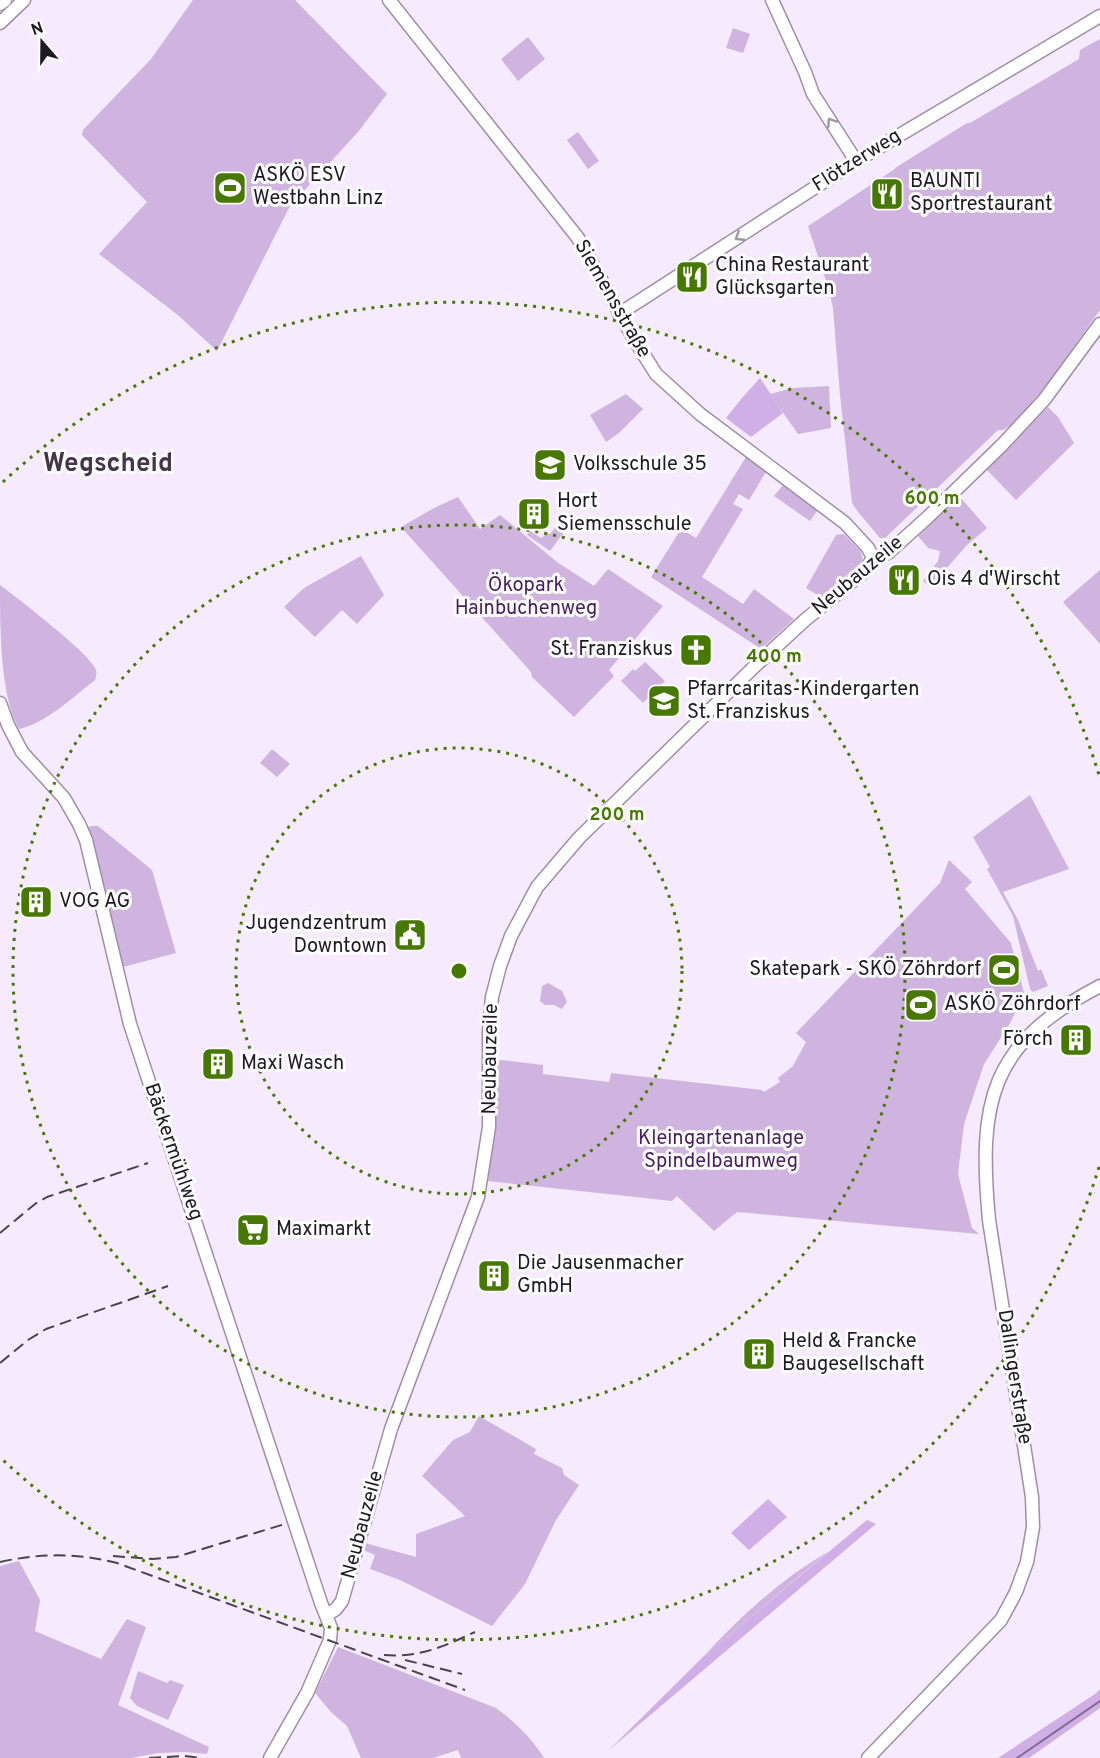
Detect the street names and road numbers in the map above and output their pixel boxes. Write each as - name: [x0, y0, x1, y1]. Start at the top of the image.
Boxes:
- street label: Flötzerweg: [808, 123, 906, 199]
- street label: Siemensstraße: [568, 235, 656, 363]
- street label: Neubauzeile: [807, 530, 909, 622]
- street label: Neubauzeile: [477, 1003, 505, 1115]
- street label: Bäckermühlweg: [137, 1080, 209, 1224]
- street label: Dallingerstraße: [991, 1308, 1037, 1446]
- street label: Neubauzeile: [336, 1468, 390, 1582]

